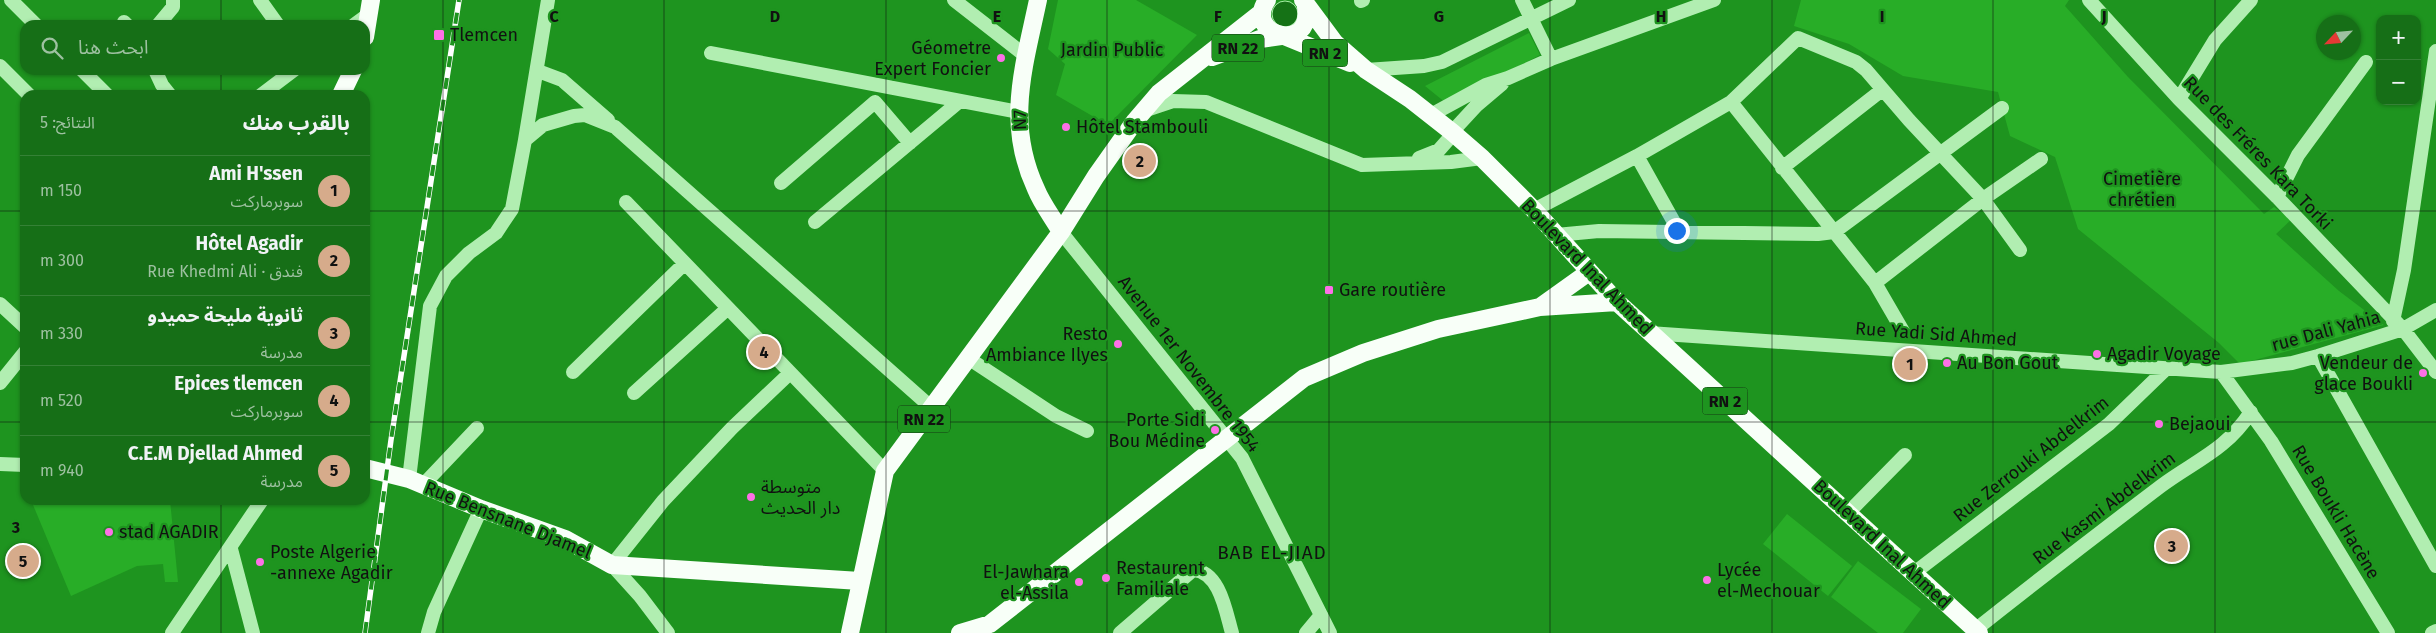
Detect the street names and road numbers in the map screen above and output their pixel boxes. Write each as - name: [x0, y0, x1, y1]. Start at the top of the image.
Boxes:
- road number: RN 22: [1212, 34, 1264, 62]
- road number: RN 2: [1302, 40, 1348, 66]
- street label: Rue des Fréres Kara Torki: [2179, 72, 2337, 234]
- street label: N7: [1009, 109, 1031, 131]
- street label: Boulevard Inal Ahmed: [1517, 195, 1657, 339]
- street label: Avenue 1er Novembre 1954: [1113, 271, 1265, 457]
- street label: rue Dali Yahia: [2269, 306, 2383, 356]
- street label: Rue Yadi Sid Ahmed: [1854, 317, 2018, 351]
- road number: RN 2: [1702, 388, 1748, 414]
- street label: Rue Zerrouki Abdelkrim: [1949, 391, 2113, 527]
- road number: RN 22: [898, 406, 950, 432]
- street label: Rue Boukli Hacène: [2287, 441, 2385, 583]
- street label: Rue Kasmi Abdelkrim: [2028, 447, 2180, 569]
- street label: Boulevard Inal Ahmed: [1809, 475, 1955, 613]
- street label: Rue Bensnane Djamel: [421, 476, 595, 564]

